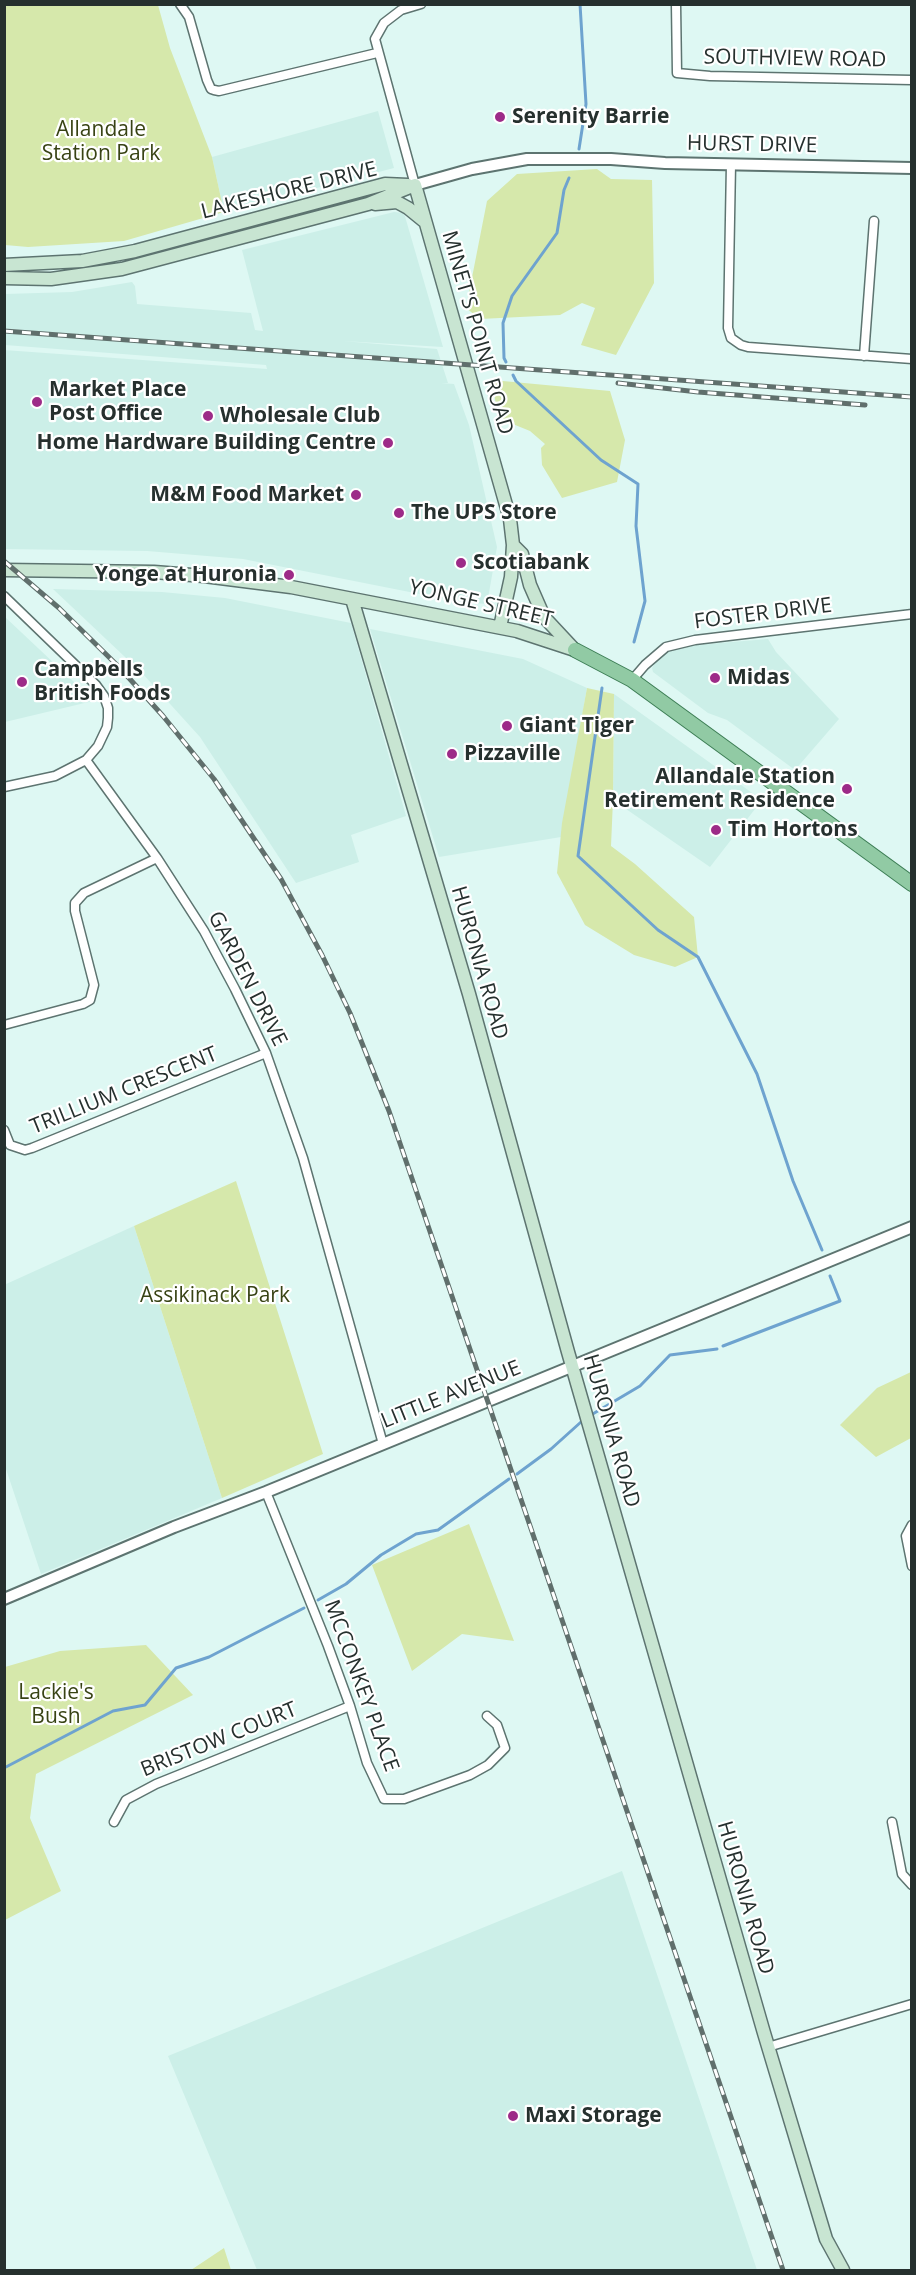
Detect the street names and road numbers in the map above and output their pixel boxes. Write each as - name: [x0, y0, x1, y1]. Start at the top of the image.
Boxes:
- street label: SOUTHVIEW ROAD: [703, 45, 887, 73]
- street label: HURST DRIVE: [687, 131, 817, 159]
- street label: LAKESHORE DRIVE: [198, 157, 380, 225]
- street label: MINET'S POINT ROAD: [436, 228, 518, 438]
- street label: YONGE STREET: [406, 575, 556, 633]
- street label: FOSTER DRIVE: [693, 593, 833, 635]
- street label: HURONIA ROAD: [445, 883, 513, 1043]
- street label: GARDEN DRIVE: [202, 907, 292, 1051]
- street label: TRILLIUM CRESCENT: [27, 1042, 221, 1140]
- street label: HURONIA ROAD: [577, 1351, 645, 1511]
- street label: LITTLE AVENUE: [378, 1356, 524, 1434]
- street label: MCCONKEY PLACE: [318, 1597, 404, 1775]
- street label: BRISTOW COURT: [137, 1697, 301, 1783]
- street label: HURONIA ROAD: [711, 1818, 779, 1978]

